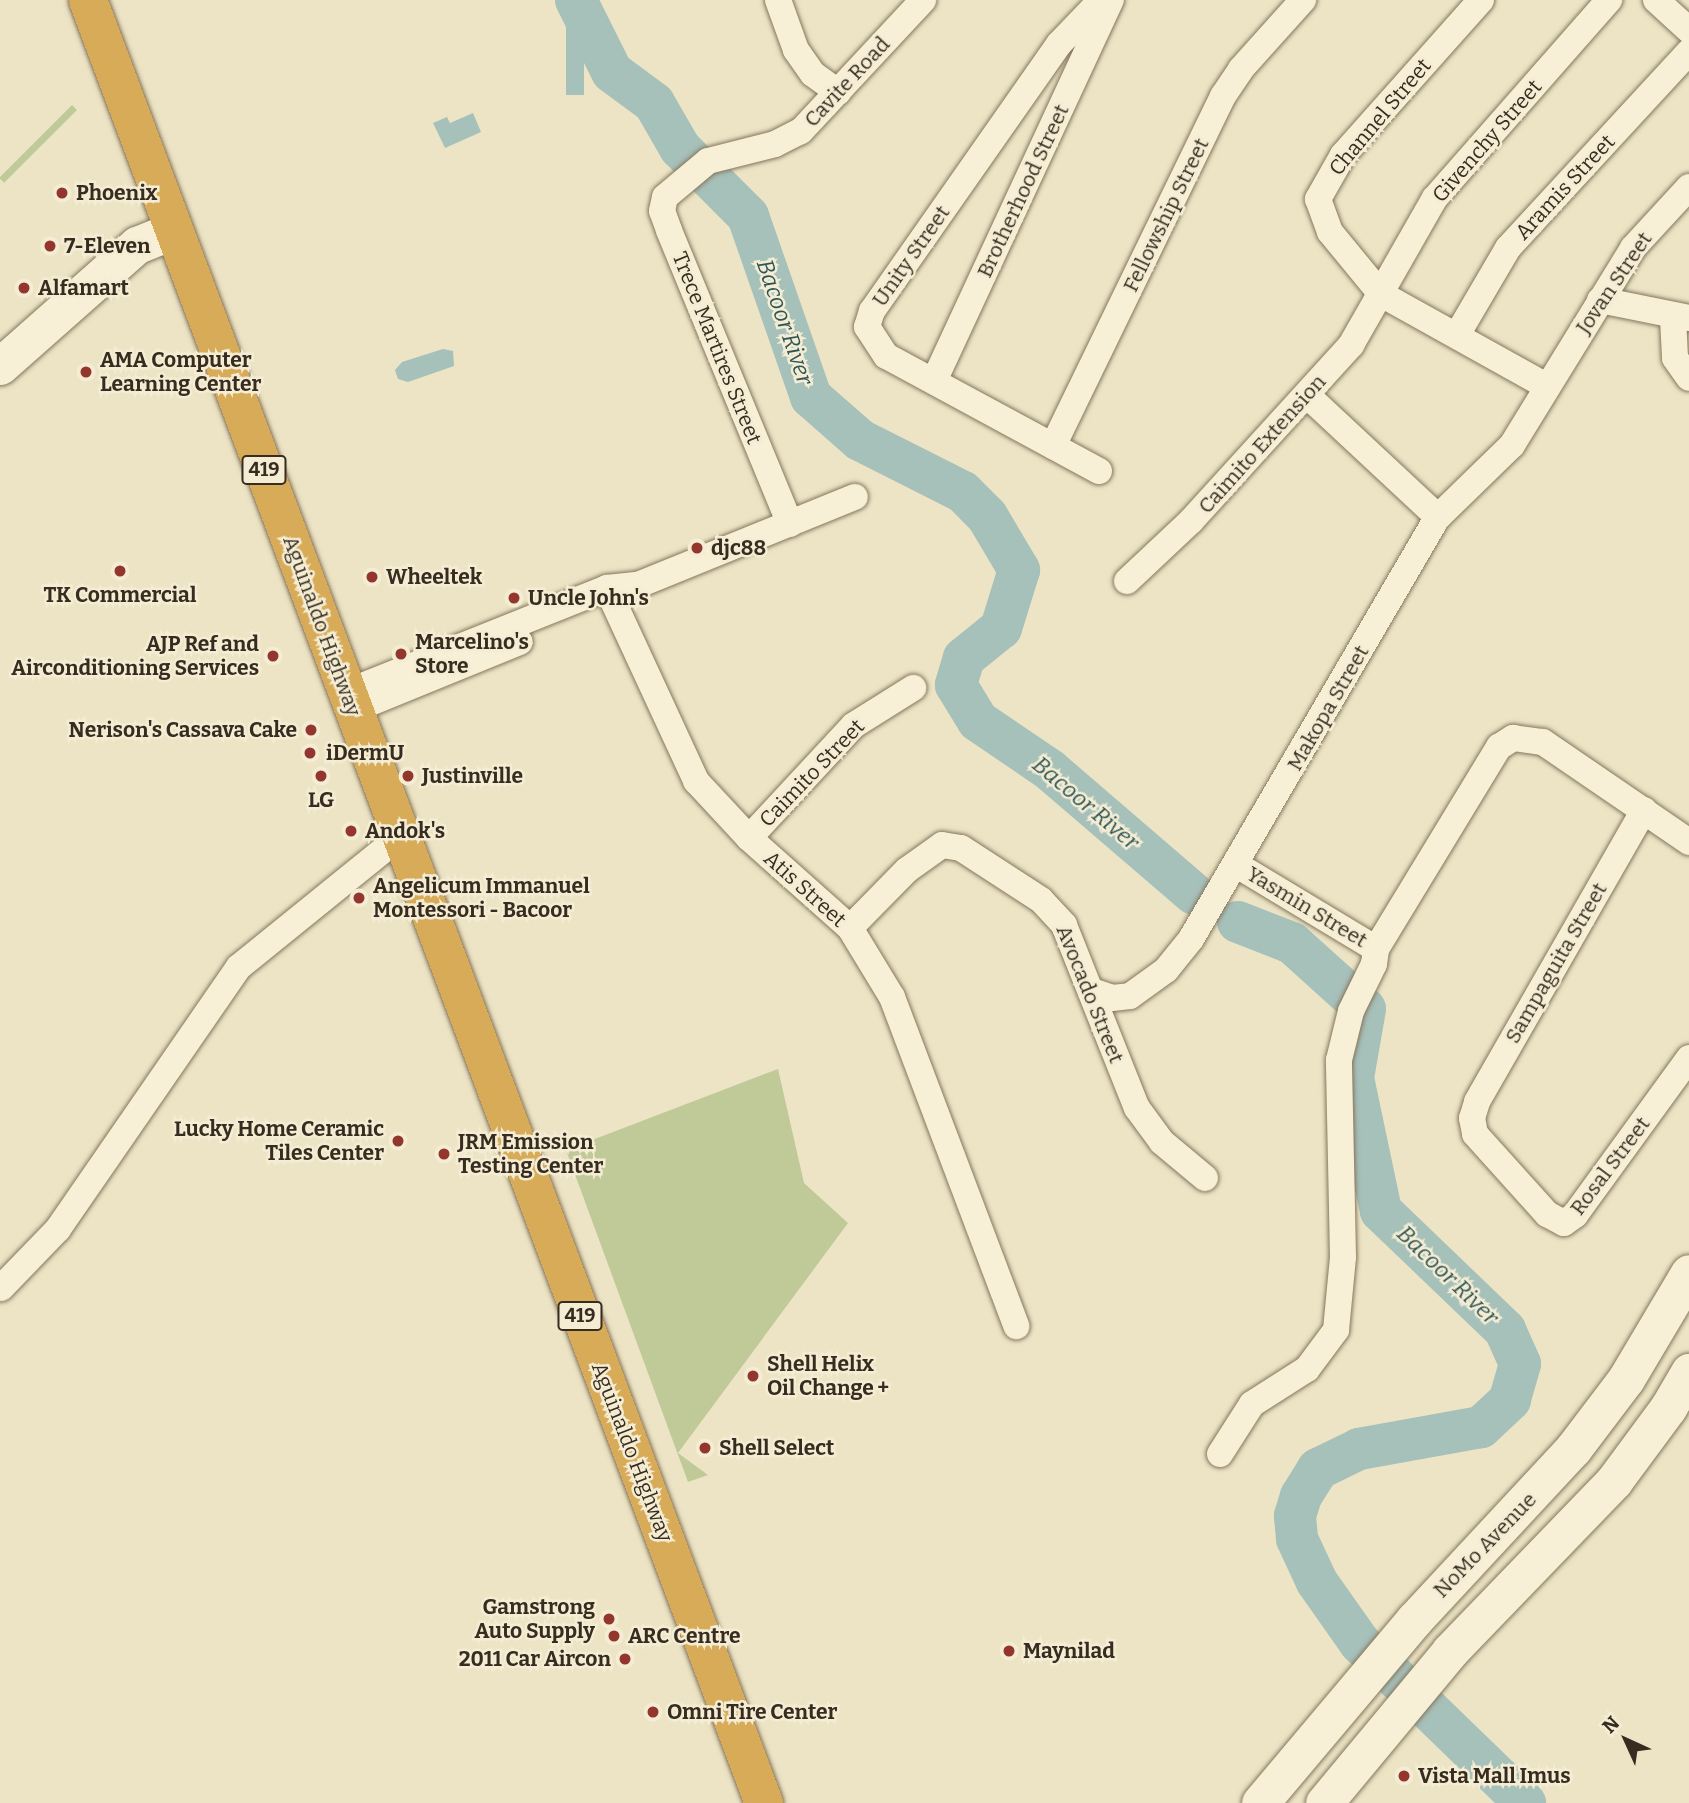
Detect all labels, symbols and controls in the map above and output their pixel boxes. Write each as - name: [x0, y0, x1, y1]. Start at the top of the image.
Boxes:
- street label: Cavite Road: [799, 32, 895, 132]
- street label: Channel Street: [1324, 53, 1436, 181]
- street label: Givenchy Street: [1427, 75, 1547, 207]
- street label: Brotherhood Street: [972, 100, 1074, 282]
- street label: Aramis Street: [1510, 129, 1620, 245]
- street label: Fellowship Street: [1118, 134, 1214, 296]
- place label: Phoenix: [76, 180, 158, 206]
- marker: Phoenix: [54, 185, 70, 201]
- street label: Unity Street: [867, 201, 955, 311]
- street label: Jovan Street: [1571, 227, 1657, 339]
- place label: 7-Eleven: [64, 233, 150, 259]
- marker: 7-Eleven: [42, 238, 58, 254]
- street label: Trece Martires Street: [667, 248, 767, 448]
- water label: Bacoor River: [751, 256, 819, 388]
- place label: Alfamart: [38, 275, 129, 301]
- marker: Alfamart: [16, 280, 32, 296]
- place label: AMA Computer Learning Center: [100, 347, 261, 397]
- marker: AMA Computer Learning Center: [78, 364, 94, 380]
- street label: Caimito Extension: [1193, 369, 1331, 519]
- road number: 419: [241, 454, 287, 485]
- street label: Aguinaldo Highway: [278, 532, 366, 720]
- place label: djc88: [711, 535, 766, 561]
- marker: djc88: [689, 540, 705, 556]
- marker: TK Commercial: [112, 563, 128, 579]
- place label: Wheeltek: [386, 564, 482, 590]
- marker: Wheeltek: [364, 569, 380, 585]
- place label: TK Commercial: [44, 582, 196, 608]
- place label: Uncle John's: [528, 585, 649, 611]
- marker: Uncle John's: [506, 590, 522, 606]
- place label: Marcelino's Store: [415, 629, 529, 679]
- place label: AJP Ref and Airconditioning Services: [11, 631, 259, 681]
- street label: Makopa Street: [1282, 641, 1374, 775]
- marker: Marcelino's Store: [393, 646, 409, 662]
- marker: AJP Ref and Airconditioning Services: [265, 648, 281, 664]
- street label: Caimito Street: [754, 714, 870, 832]
- place label: Nerison's Cassava Cake: [69, 717, 297, 743]
- marker: Nerison's Cassava Cake: [303, 722, 319, 738]
- place label: iDermU: [326, 740, 404, 766]
- marker: iDermU: [300, 743, 320, 763]
- water label: Bacoor River: [1027, 750, 1145, 856]
- place label: Justinville: [422, 763, 523, 789]
- marker: LG: [313, 768, 329, 784]
- marker: Justinville: [400, 768, 416, 784]
- place label: LG: [308, 787, 334, 813]
- place label: Andok's: [365, 818, 445, 844]
- marker: Andok's: [343, 823, 359, 839]
- street label: Atis Street: [759, 846, 851, 932]
- street label: Yasmin Street: [1242, 861, 1372, 953]
- place label: Angelicum Immanuel Montessori - Bacoor: [373, 873, 590, 923]
- street label: Sampaguita Street: [1500, 878, 1612, 1048]
- marker: Angelicum Immanuel Montessori - Bacoor: [351, 890, 367, 906]
- street label: Avocado Street: [1051, 921, 1129, 1067]
- street label: Rosal Street: [1565, 1112, 1655, 1220]
- place label: Lucky Home Ceramic Tiles Center: [174, 1116, 384, 1166]
- place label: JRM Emission Testing Center: [458, 1129, 603, 1179]
- marker: Lucky Home Ceramic Tiles Center: [390, 1133, 406, 1149]
- marker: JRM Emission Testing Center: [436, 1146, 452, 1162]
- water label: Bacoor River: [1391, 1220, 1505, 1330]
- road number: 419: [557, 1300, 603, 1332]
- place label: Shell Helix Oil Change +: [767, 1351, 889, 1401]
- street label: Aguinaldo Highway: [586, 1359, 678, 1545]
- marker: Shell Helix Oil Change +: [745, 1368, 761, 1384]
- place label: Shell Select: [719, 1435, 834, 1461]
- marker: Shell Select: [697, 1440, 713, 1456]
- street label: NoMo Avenue: [1428, 1487, 1542, 1603]
- place label: Gamstrong Auto Supply: [474, 1594, 595, 1644]
- marker: Gamstrong Auto Supply: [601, 1611, 617, 1627]
- place label: ARC Centre: [628, 1623, 740, 1649]
- marker: ARC Centre: [606, 1628, 622, 1644]
- place label: Maynilad: [1023, 1638, 1115, 1664]
- marker: Maynilad: [1001, 1643, 1017, 1659]
- place label: 2011 Car Aircon: [459, 1646, 611, 1672]
- marker: 2011 Car Aircon: [617, 1651, 633, 1667]
- place label: Omni Tire Center: [667, 1699, 837, 1725]
- marker: Omni Tire Center: [645, 1704, 661, 1720]
- north arrow: [1591, 1705, 1661, 1775]
- text: N: [1597, 1711, 1624, 1738]
- place label: Vista Mall Imus: [1418, 1763, 1571, 1789]
- marker: Vista Mall Imus: [1396, 1768, 1412, 1784]

